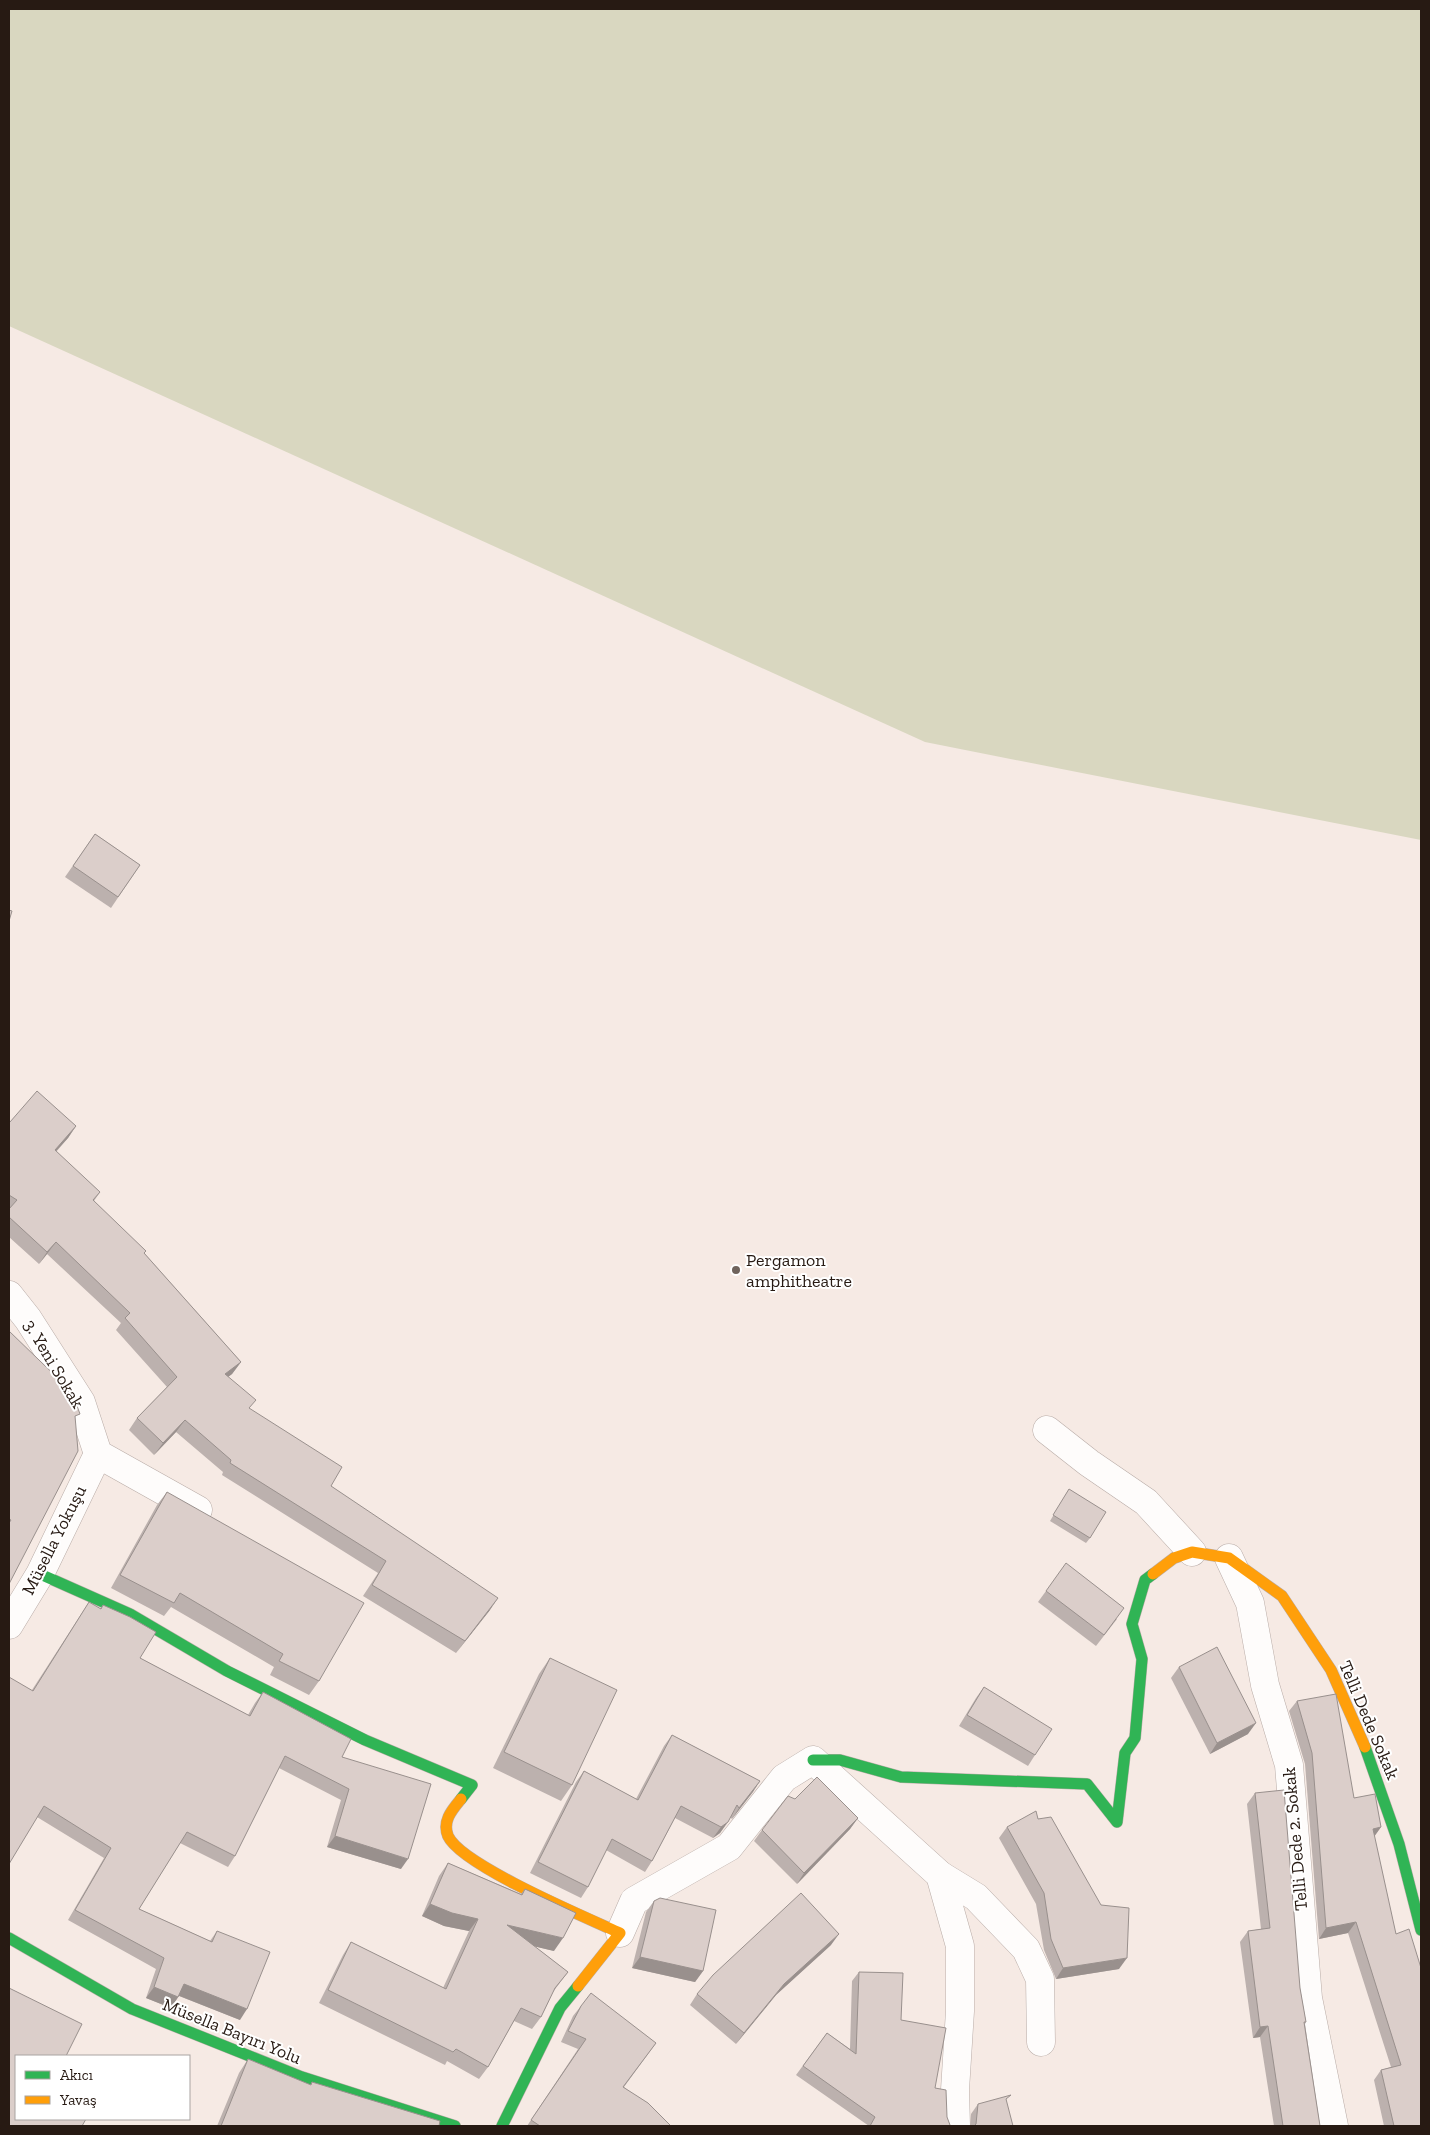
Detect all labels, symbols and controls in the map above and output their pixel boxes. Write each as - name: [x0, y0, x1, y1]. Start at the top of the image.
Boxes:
- place label: Pergamon amphitheatre: [746, 1249, 852, 1292]
- marker: Pergamon amphitheatre: [730, 1264, 742, 1276]
- street label: 3. Yeni Sokak: [19, 1316, 89, 1413]
- street label: Müsella Yokuşu: [17, 1482, 91, 1598]
- street label: Telli Dede Sokak: [1334, 1657, 1404, 1783]
- street label: Telli Dede 2. Sokak: [1278, 1766, 1312, 1912]
- street label: Müsella Bayırı Yolu: [159, 1993, 305, 2069]
- legend: [15, 2055, 190, 2120]
- text: Akıcı: [60, 2066, 93, 2084]
- text: Yavaş: [59, 2091, 97, 2109]

